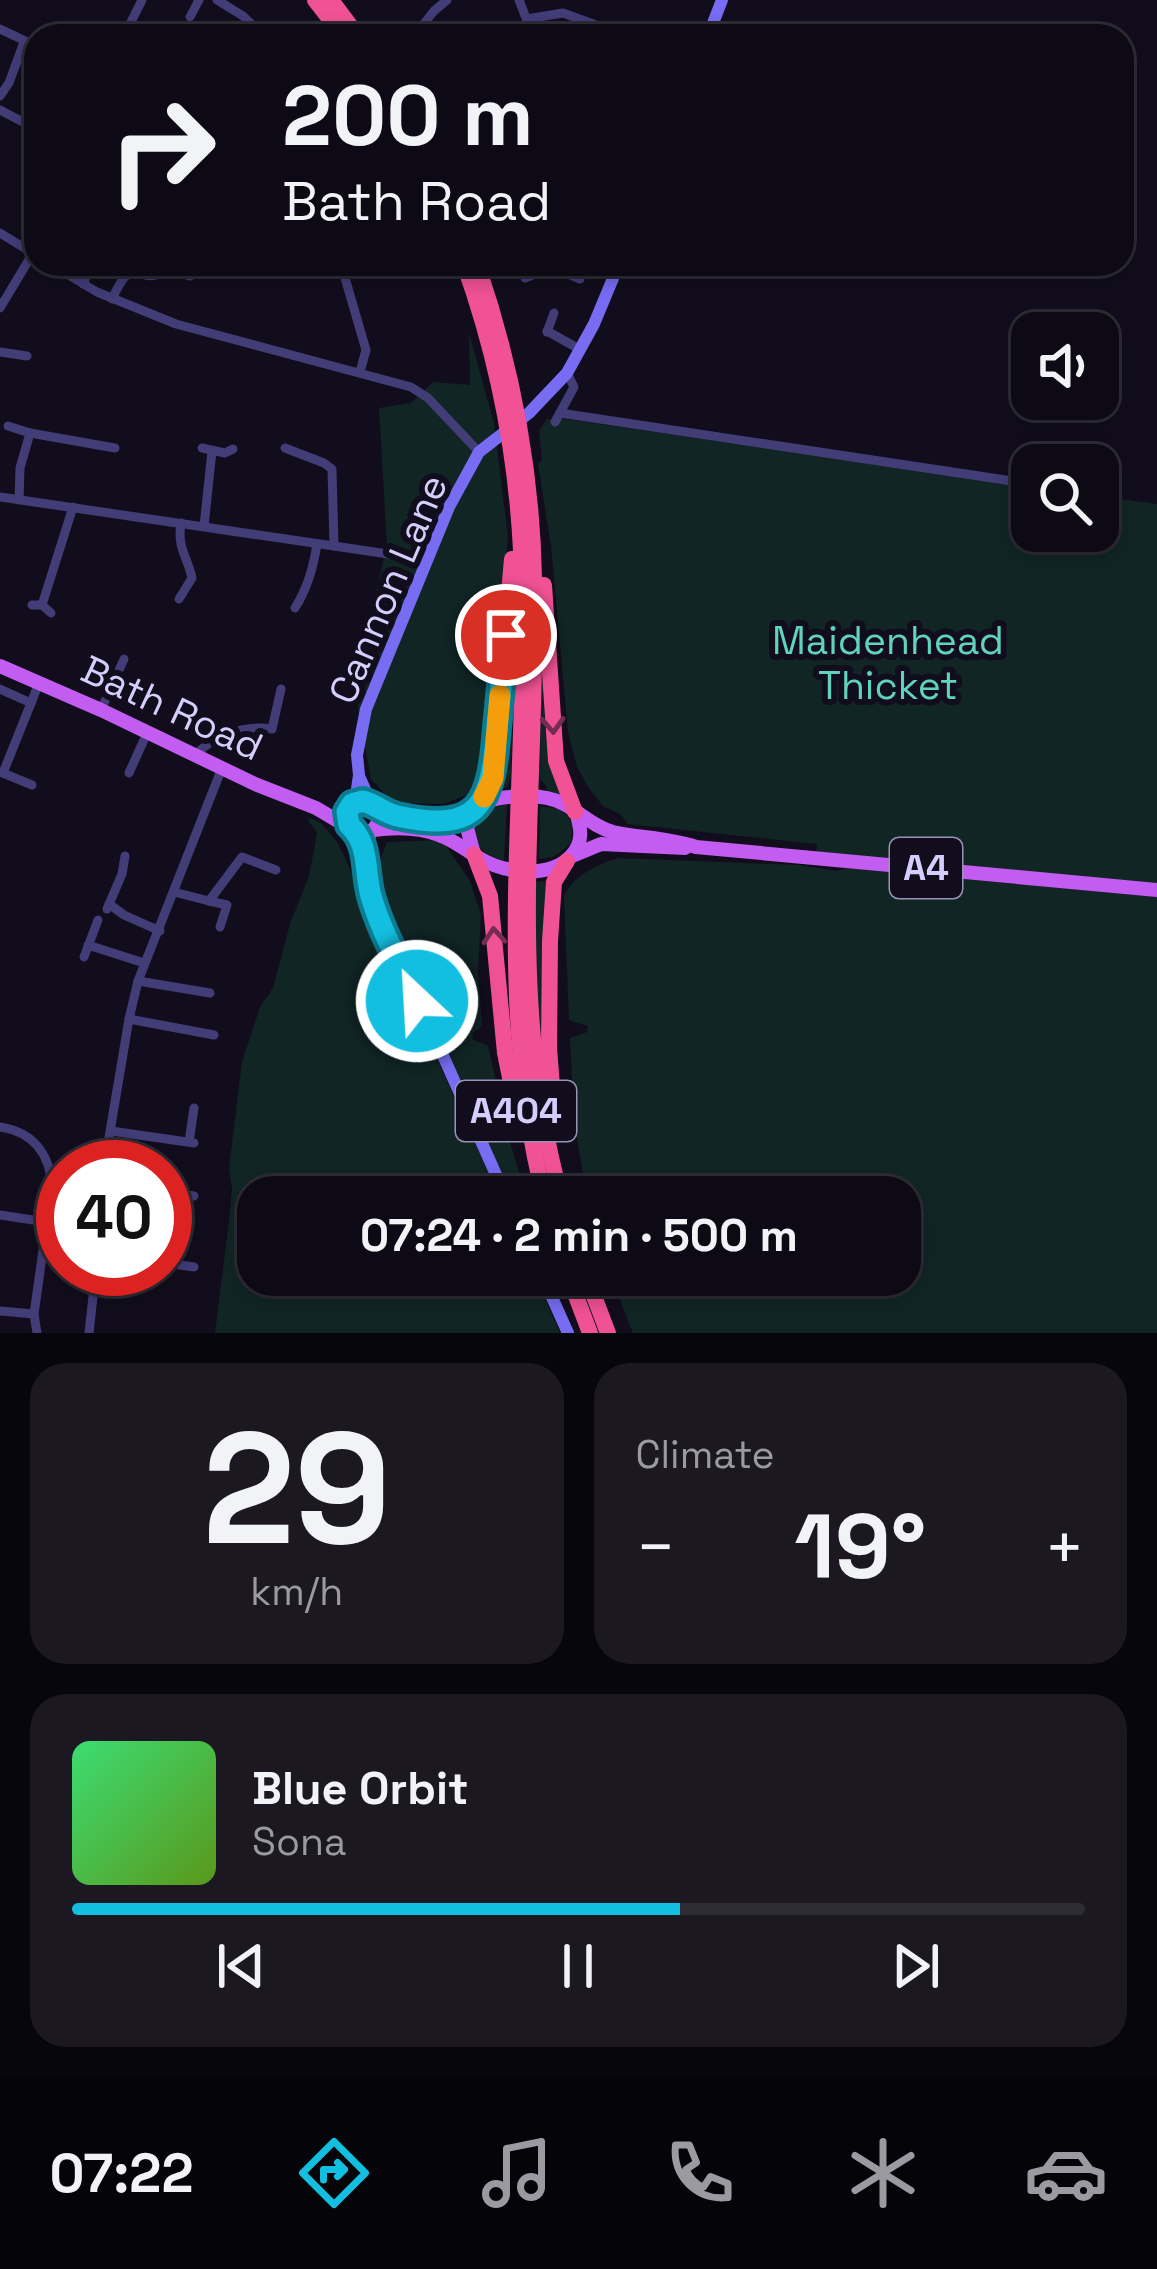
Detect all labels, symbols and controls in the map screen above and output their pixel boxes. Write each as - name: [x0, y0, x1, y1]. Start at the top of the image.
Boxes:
- text: 200 m: [282, 62, 534, 170]
- icon: right: [84, 72, 240, 228]
- text: Bath Road: [282, 167, 551, 236]
- map controls: [1011, 312, 1119, 552]
- button: sound: [1011, 312, 1119, 420]
- button: search: [1011, 444, 1119, 552]
- street label: Cannon Lane: [318, 467, 458, 711]
- pin: [455, 584, 557, 686]
- icon: arrive: [473, 602, 539, 668]
- park label: Maidenhead Thicket: [772, 616, 1004, 710]
- street label: Bath Road: [73, 645, 271, 771]
- one-way arrow: [540, 716, 566, 735]
- road number: A4: [890, 838, 962, 898]
- one-way arrow: [481, 926, 507, 945]
- position arrow: [354, 938, 480, 1064]
- road number: A404: [456, 1081, 576, 1141]
- speed limit sign: 40: [36, 1140, 192, 1296]
- text: 07:24 · 2 min · 500 m: [360, 1207, 798, 1264]
- text: 29: [203, 1389, 391, 1589]
- text: Climate: [636, 1430, 775, 1479]
- text: 19°: [794, 1489, 926, 1604]
- text: −: [636, 1505, 676, 1589]
- text: +: [1044, 1505, 1085, 1589]
- text: km/h: [250, 1567, 343, 1616]
- text: Blue Orbit: [252, 1760, 468, 1817]
- text: Sona: [252, 1817, 346, 1866]
- icon: previous: [208, 1933, 274, 1999]
- icon: pause: [545, 1933, 611, 1999]
- icon: next: [883, 1933, 949, 1999]
- icon: directions: [292, 2131, 376, 2215]
- icon: music: [475, 2131, 559, 2215]
- icon: phone: [658, 2131, 742, 2215]
- icon: climate: [841, 2131, 925, 2215]
- icon: car: [1024, 2131, 1108, 2215]
- text: 07:22: [49, 2139, 193, 2208]

